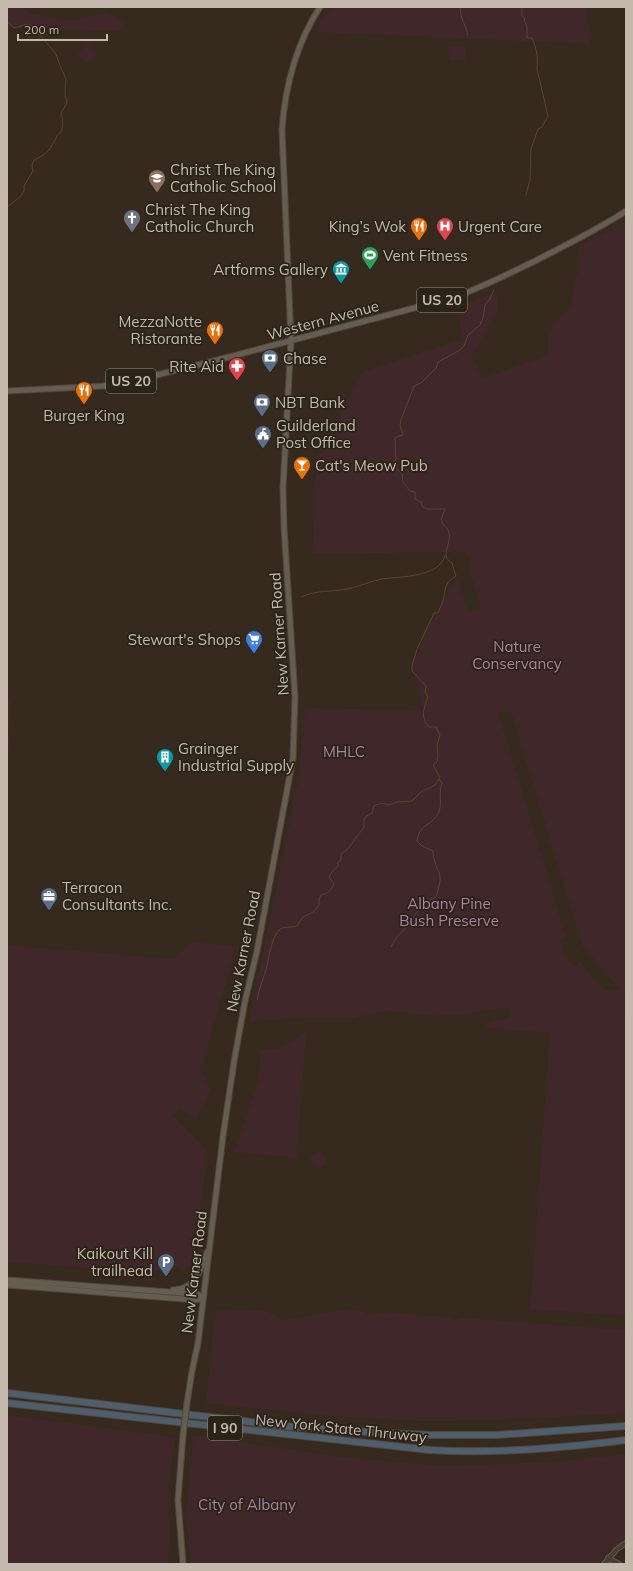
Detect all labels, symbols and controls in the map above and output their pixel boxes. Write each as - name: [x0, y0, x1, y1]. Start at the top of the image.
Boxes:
- scale bar: [18, 16, 107, 42]
- text: 200 m: [24, 22, 59, 37]
- place label: Christ The King Catholic School: [170, 160, 276, 196]
- school or university icon: Christ The King Catholic School: [147, 168, 167, 193]
- place label: Christ The King Catholic Church: [145, 200, 254, 236]
- church icon: Christ The King Catholic Church: [122, 208, 142, 233]
- restaurant icon: King’s Wok: [409, 216, 429, 241]
- hospital icon: Urgent Care: [435, 216, 455, 241]
- place label: King’s Wok: [329, 217, 406, 236]
- place label: Urgent Care: [458, 217, 542, 236]
- sports icon: Vent Fitness: [360, 245, 380, 270]
- place label: Vent Fitness: [383, 246, 468, 265]
- museum icon: Artforms Gallery: [331, 259, 351, 284]
- place label: Artforms Gallery: [213, 260, 328, 279]
- road number: US 20: [417, 288, 467, 312]
- street label: Western Avenue: [265, 296, 381, 344]
- place label: MezzaNotte Ristorante: [118, 312, 202, 348]
- restaurant icon: MezzaNotte Ristorante: [205, 320, 225, 345]
- bank icon: Chase: [260, 348, 280, 373]
- place label: Chase: [283, 349, 327, 368]
- pharmacy icon: Rite Aid: [227, 356, 247, 381]
- place label: Rite Aid: [169, 357, 224, 376]
- road number: US 20: [106, 369, 156, 393]
- restaurant icon: Burger King: [74, 380, 94, 405]
- bank icon: NBT Bank: [252, 392, 272, 417]
- place label: NBT Bank: [275, 393, 345, 412]
- place label: Burger King: [43, 406, 125, 425]
- place label: Guilderland Post Office: [276, 416, 356, 452]
- public building icon: Guilderland Post Office: [253, 424, 273, 449]
- bar icon: Cat's Meow Pub: [292, 455, 312, 480]
- place label: Cat's Meow Pub: [315, 456, 428, 475]
- street label: New Karner Road: [265, 572, 293, 696]
- supermarket icon: Stewart's Shops: [244, 629, 264, 654]
- place label: Stewart's Shops: [128, 630, 241, 649]
- park label: Nature Conservancy: [472, 637, 562, 673]
- place label: Grainger Industrial Supply: [178, 739, 294, 775]
- park label: MHLC: [323, 742, 365, 761]
- building icon: Grainger Industrial Supply: [155, 747, 175, 772]
- place label: Terracon Consultants Inc.: [62, 878, 172, 914]
- office icon: Terracon Consultants Inc.: [39, 886, 59, 911]
- street label: New Karner Road: [222, 889, 264, 1013]
- park label: Albany Pine Bush Preserve: [399, 894, 499, 930]
- street label: New Karner Road: [177, 1210, 211, 1334]
- place label: Kaikout Kill trailhead: [77, 1244, 153, 1280]
- parking icon: Kaikout Kill trailhead: [156, 1252, 176, 1277]
- street label: New York State Thruway: [254, 1410, 428, 1446]
- road number: I 90: [208, 1416, 242, 1440]
- park label: City of Albany: [198, 1495, 296, 1514]

